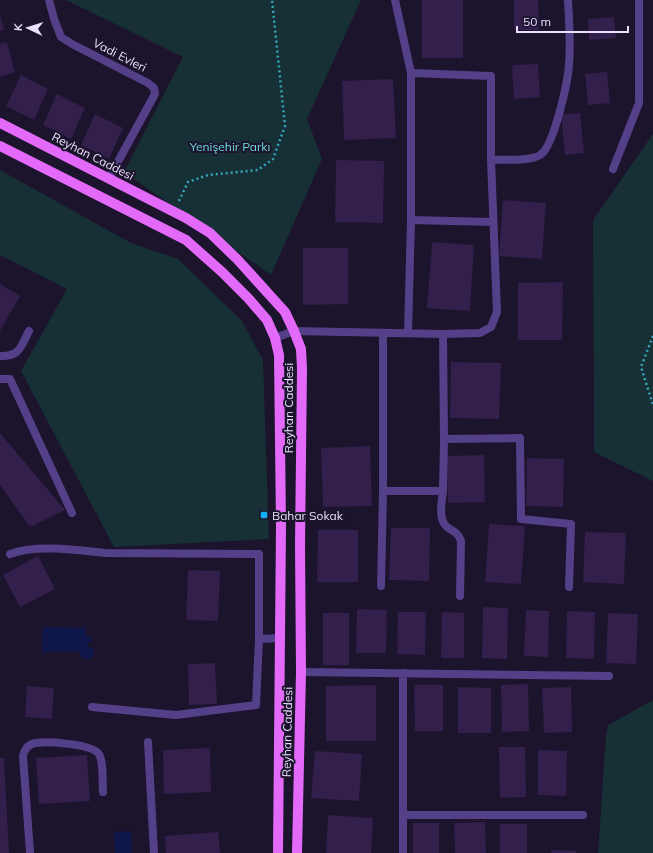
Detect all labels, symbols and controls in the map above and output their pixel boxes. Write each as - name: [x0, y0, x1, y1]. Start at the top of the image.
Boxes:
- north arrow: [8, 8, 48, 48]
- scale bar: [517, 8, 628, 34]
- text: 50 m: [523, 14, 551, 29]
- text: K: [11, 22, 25, 31]
- street label: Vadi Evleri: [91, 35, 149, 75]
- street label: Reyhan Caddesi: [49, 129, 137, 183]
- park label: Yenişehir Parkı: [189, 139, 270, 154]
- street label: Reyhan Caddesi: [281, 363, 296, 453]
- place label: Bahar Sokak: [272, 508, 344, 523]
- marker: Bahar Sokak: [259, 510, 269, 520]
- street label: Reyhan Caddesi: [279, 687, 295, 777]

